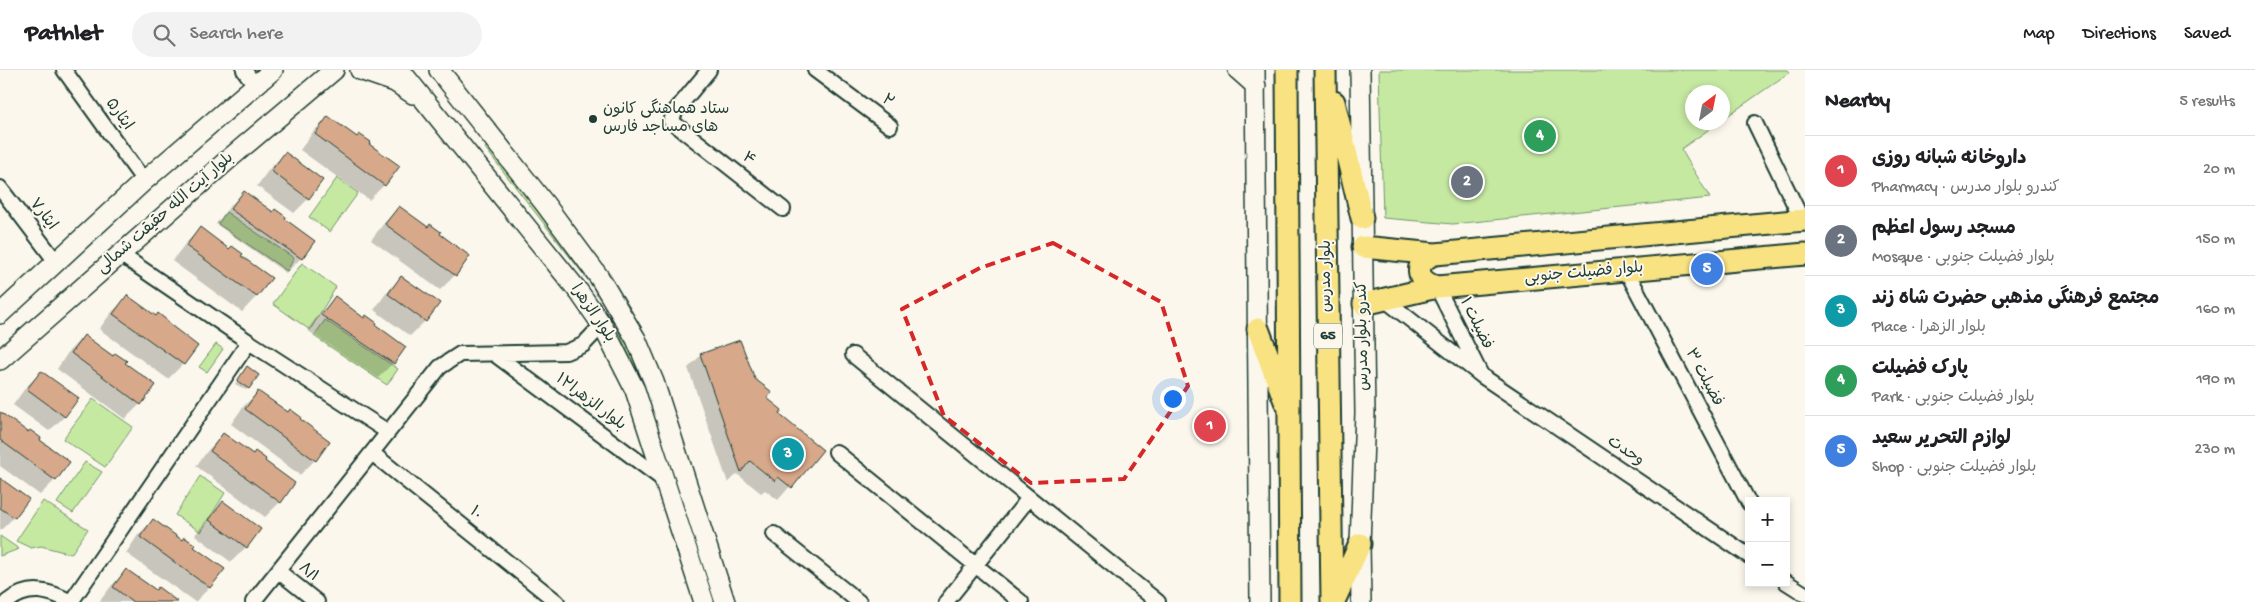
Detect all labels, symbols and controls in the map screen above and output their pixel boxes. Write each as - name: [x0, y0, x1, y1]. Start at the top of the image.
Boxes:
- search box: [132, 12, 482, 57]
- text: Pathlet: [25, 20, 102, 49]
- icon: search: [150, 21, 178, 49]
- text: Search here: [190, 23, 283, 46]
- text: Map: [2023, 24, 2055, 45]
- text: Directions: [2083, 24, 2156, 45]
- text: Saved: [2184, 24, 2230, 45]
- north arrow: [1685, 85, 1730, 130]
- text: Nearby: [1825, 90, 1890, 115]
- street label: ۲: [877, 91, 897, 113]
- text: 5 results: [2180, 93, 2235, 112]
- street label: ایثار۵: [100, 95, 136, 135]
- place label: ستاد هماهنگی کانون های مساجد فارس: [603, 98, 729, 138]
- marker: ستاد هماهنگی کانون های مساجد فارس: [587, 113, 599, 125]
- pin: 4: [1524, 117, 1556, 155]
- text: داروخانه شبانه روزی: [1872, 148, 2027, 171]
- street label: بلوار آیت الله حقیقت شمالی: [93, 149, 238, 279]
- street label: ۴: [737, 149, 759, 171]
- text: 1: [1838, 161, 1844, 180]
- text: 20 m: [2203, 161, 2235, 180]
- pin: 2: [1451, 163, 1483, 201]
- text: Pharmacy · کندرو بلوار مدرس: [1872, 179, 2060, 198]
- street label: ایثار۷: [24, 195, 60, 235]
- text: مسجد رسول اعظم: [1872, 218, 2016, 241]
- text: 2: [1837, 231, 1845, 250]
- text: 150 m: [2196, 231, 2235, 250]
- street label: بلوار مدرس: [1318, 240, 1337, 312]
- text: Mosque · بلوار فضیلت جنوبی: [1872, 249, 2055, 268]
- pin: 5: [1691, 250, 1723, 288]
- street label: بلوار فضیلت جنوبی: [1524, 259, 1644, 289]
- street label: بلوار الزهرا: [566, 281, 618, 347]
- street label: کندرو بلوار مدرس: [1354, 281, 1374, 391]
- text: مجتمع فرهنگی مذهبی حضرت شاه زند: [1872, 288, 2159, 311]
- street label: فضیلت ۱: [1454, 295, 1496, 353]
- text: 3: [1837, 301, 1845, 320]
- text: 160 m: [2196, 301, 2235, 320]
- text: Place · بلوار الزهرا: [1872, 319, 1986, 338]
- road number: 65: [1314, 324, 1342, 348]
- street label: فضیلت ۳: [1680, 346, 1726, 410]
- text: پارک فضیلت: [1872, 358, 1968, 381]
- street label: بلوار الزهرا۱۲: [551, 370, 629, 436]
- text: 4: [1837, 371, 1845, 390]
- text: 190 m: [2196, 371, 2235, 390]
- your location: [1160, 386, 1186, 412]
- text: Park · بلوار فضیلت جنوبی: [1872, 389, 2035, 408]
- pin: 1: [1194, 407, 1226, 445]
- text: لوازم التحریر سعید: [1872, 428, 2011, 451]
- street label: وحدت: [1603, 433, 1647, 471]
- pin: 3: [772, 435, 804, 473]
- text: 5: [1837, 441, 1845, 460]
- text: 230 m: [2195, 441, 2235, 460]
- text: Shop · بلوار فضیلت جنوبی: [1872, 459, 2036, 478]
- map controls: [1745, 497, 1790, 587]
- button: +: [1745, 497, 1790, 542]
- street label: ۱۰: [465, 503, 485, 525]
- button: −: [1745, 542, 1790, 587]
- street label: ۸/۱: [294, 559, 322, 587]

